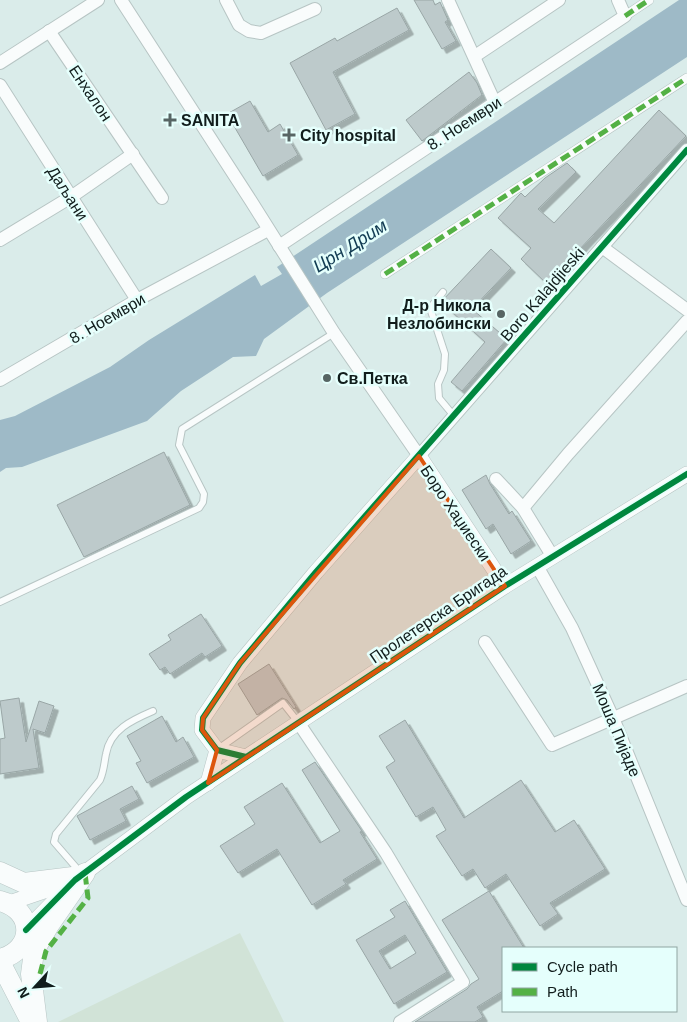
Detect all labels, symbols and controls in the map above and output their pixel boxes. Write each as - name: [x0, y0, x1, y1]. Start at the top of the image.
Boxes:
- street label: Енхалон: [66, 62, 115, 124]
- street label: 8. Ноември: [424, 93, 504, 154]
- place label: SANITA: [181, 112, 240, 129]
- marker: SANITA: [163, 113, 177, 127]
- place label: City hospital: [300, 127, 396, 144]
- marker: City hospital: [282, 128, 296, 142]
- street label: Даљани: [44, 163, 91, 223]
- water label: Црн Дрим: [309, 216, 391, 276]
- street label: Boro Kalajdjieski: [497, 244, 588, 345]
- street label: 8. Ноември: [66, 290, 148, 347]
- place label: Д-р Никола Незлобински: [387, 297, 491, 332]
- marker: Д-р Никола Незлобински: [495, 308, 507, 320]
- place label: Св.Петка: [337, 370, 408, 387]
- marker: Св.Петка: [321, 372, 333, 384]
- street label: Боро Хаџиески: [417, 462, 494, 564]
- street label: Пролетерска Бригада: [367, 562, 510, 667]
- street label: Моша Пијаде: [589, 681, 644, 779]
- legend: [502, 947, 677, 1012]
- text: Cycle path: [547, 958, 618, 975]
- north arrow: [10, 962, 60, 1012]
- text: Path: [547, 983, 578, 1000]
- text: N: [14, 985, 33, 1001]

